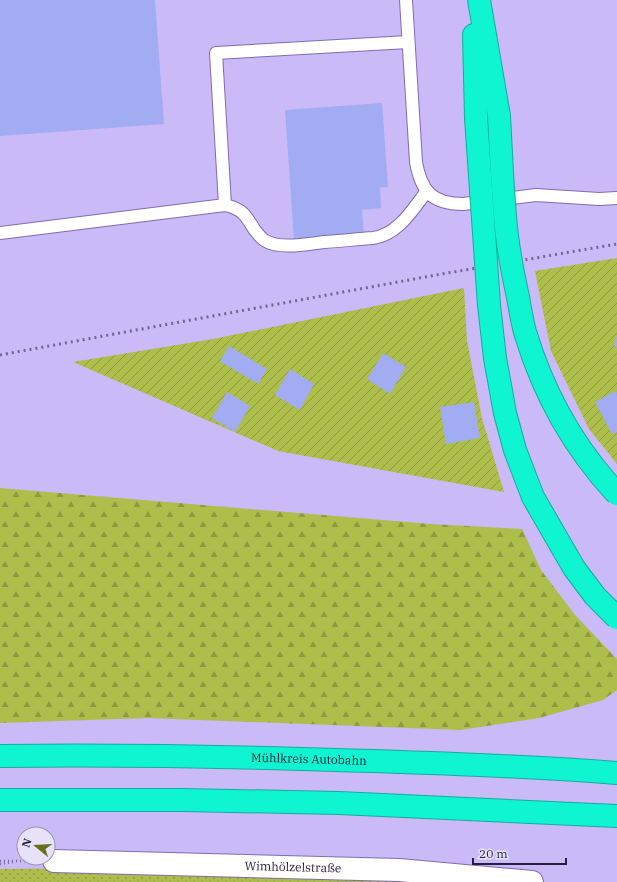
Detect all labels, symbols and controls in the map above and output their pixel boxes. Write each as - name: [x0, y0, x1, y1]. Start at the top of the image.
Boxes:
- street label: Mühlkreis Autobahn: [251, 750, 367, 768]
- north arrow: [16, 826, 56, 866]
- text: N: [18, 836, 35, 849]
- scale bar: [473, 840, 566, 866]
- text: 20 m: [479, 846, 508, 861]
- street label: Wimhölzelstraße: [244, 858, 341, 875]

